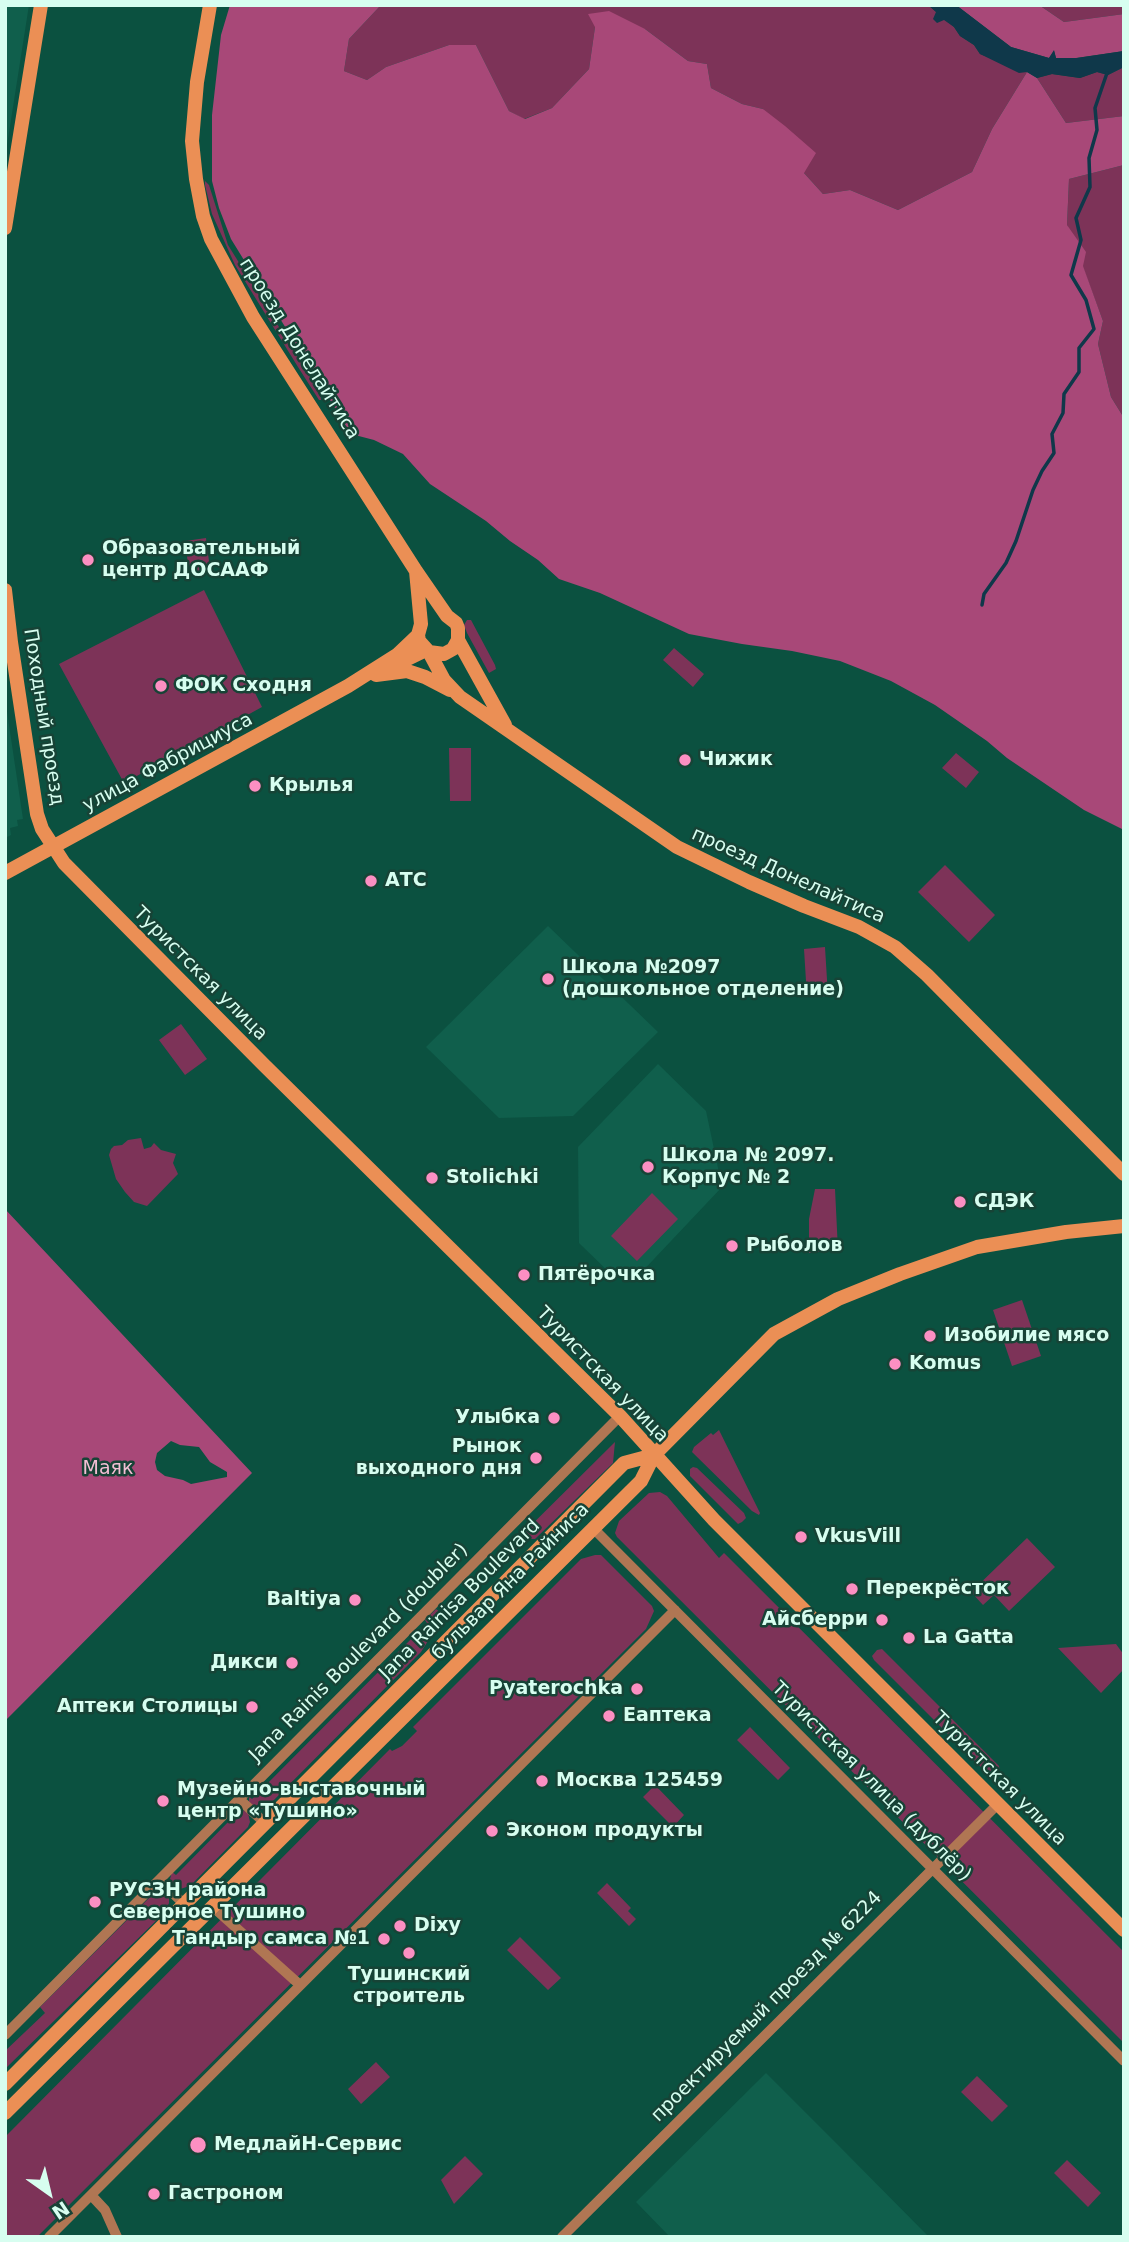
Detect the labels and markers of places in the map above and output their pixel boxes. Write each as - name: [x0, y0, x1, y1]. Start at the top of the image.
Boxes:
- place label: Образовательный центр ДОСААФ: [102, 538, 300, 582]
- marker: Образовательный центр ДОСААФ: [80, 552, 96, 568]
- place label: ФОК Сходня: [175, 675, 312, 697]
- marker: ФОК Сходня: [153, 678, 169, 694]
- place label: Чижик: [699, 749, 773, 771]
- marker: Чижик: [677, 752, 693, 768]
- place label: Крылья: [269, 775, 353, 797]
- marker: Крылья: [247, 778, 263, 794]
- place label: АТС: [385, 870, 427, 892]
- marker: АТС: [363, 873, 379, 889]
- place label: Школа №2097 (дошкольное отделение): [562, 957, 844, 1001]
- marker: Школа №2097 (дошкольное отделение): [540, 971, 556, 987]
- place label: Школа № 2097. Корпус № 2: [662, 1145, 834, 1189]
- marker: Школа № 2097. Корпус № 2: [640, 1159, 656, 1175]
- place label: Stolichki: [446, 1167, 539, 1189]
- marker: Stolichki: [424, 1170, 440, 1186]
- place label: СДЭК: [974, 1191, 1034, 1213]
- marker: СДЭК: [952, 1194, 968, 1210]
- place label: Рыболов: [746, 1235, 842, 1257]
- marker: Рыболов: [724, 1238, 740, 1254]
- place label: Пятёрочка: [538, 1264, 655, 1286]
- marker: Пятёрочка: [516, 1267, 532, 1283]
- place label: Изобилие мясо: [944, 1325, 1109, 1347]
- marker: Изобилие мясо: [922, 1328, 938, 1344]
- place label: Komus: [909, 1353, 981, 1375]
- marker: Komus: [887, 1356, 903, 1372]
- place label: Улыбка: [455, 1407, 540, 1429]
- marker: Улыбка: [546, 1410, 562, 1426]
- place label: Рынок выходного дня: [356, 1436, 522, 1480]
- marker: Рынок выходного дня: [528, 1450, 544, 1466]
- place label: VkusVill: [815, 1526, 901, 1548]
- marker: VkusVill: [793, 1529, 809, 1545]
- place label: Перекрёсток: [866, 1578, 1009, 1600]
- marker: Перекрёсток: [844, 1581, 860, 1597]
- place label: Baltiya: [266, 1589, 341, 1611]
- marker: Baltiya: [347, 1592, 363, 1608]
- place label: Айсберри: [762, 1609, 868, 1631]
- marker: Айсберри: [874, 1612, 890, 1628]
- place label: La Gatta: [923, 1627, 1014, 1649]
- marker: La Gatta: [901, 1630, 917, 1646]
- place label: Дикси: [210, 1652, 278, 1674]
- marker: Дикси: [284, 1655, 300, 1671]
- place label: Pyaterochka: [489, 1678, 623, 1700]
- marker: Pyaterochka: [629, 1681, 645, 1697]
- place label: Аптеки Столицы: [57, 1696, 238, 1718]
- marker: Аптеки Столицы: [244, 1699, 260, 1715]
- place label: Еаптека: [623, 1705, 712, 1727]
- marker: Еаптека: [601, 1708, 617, 1724]
- place label: Москва 125459: [556, 1770, 723, 1792]
- marker: Москва 125459: [534, 1773, 550, 1789]
- place label: Музейно-выставочный центр «Тушино»: [177, 1779, 426, 1823]
- marker: Музейно-выставочный центр «Тушино»: [155, 1793, 171, 1809]
- place label: Эконом продукты: [506, 1820, 703, 1842]
- marker: Эконом продукты: [484, 1823, 500, 1839]
- place label: РУСЗН района Северное Тушино: [109, 1880, 305, 1924]
- marker: РУСЗН района Северное Тушино: [87, 1894, 103, 1910]
- place label: Dixy: [414, 1915, 461, 1937]
- marker: Dixy: [392, 1918, 408, 1934]
- place label: Тандыр самса №1: [172, 1928, 370, 1950]
- marker: Тандыр самса №1: [376, 1931, 392, 1947]
- marker: Тушинский строитель: [401, 1945, 417, 1961]
- place label: Тушинский строитель: [348, 1964, 470, 2008]
- place label: МедлайН-Сервис: [214, 2134, 402, 2156]
- marker: МедлайН-Сервис: [188, 2135, 208, 2155]
- place label: Гастроном: [168, 2183, 284, 2205]
- marker: Гастроном: [146, 2186, 162, 2202]

